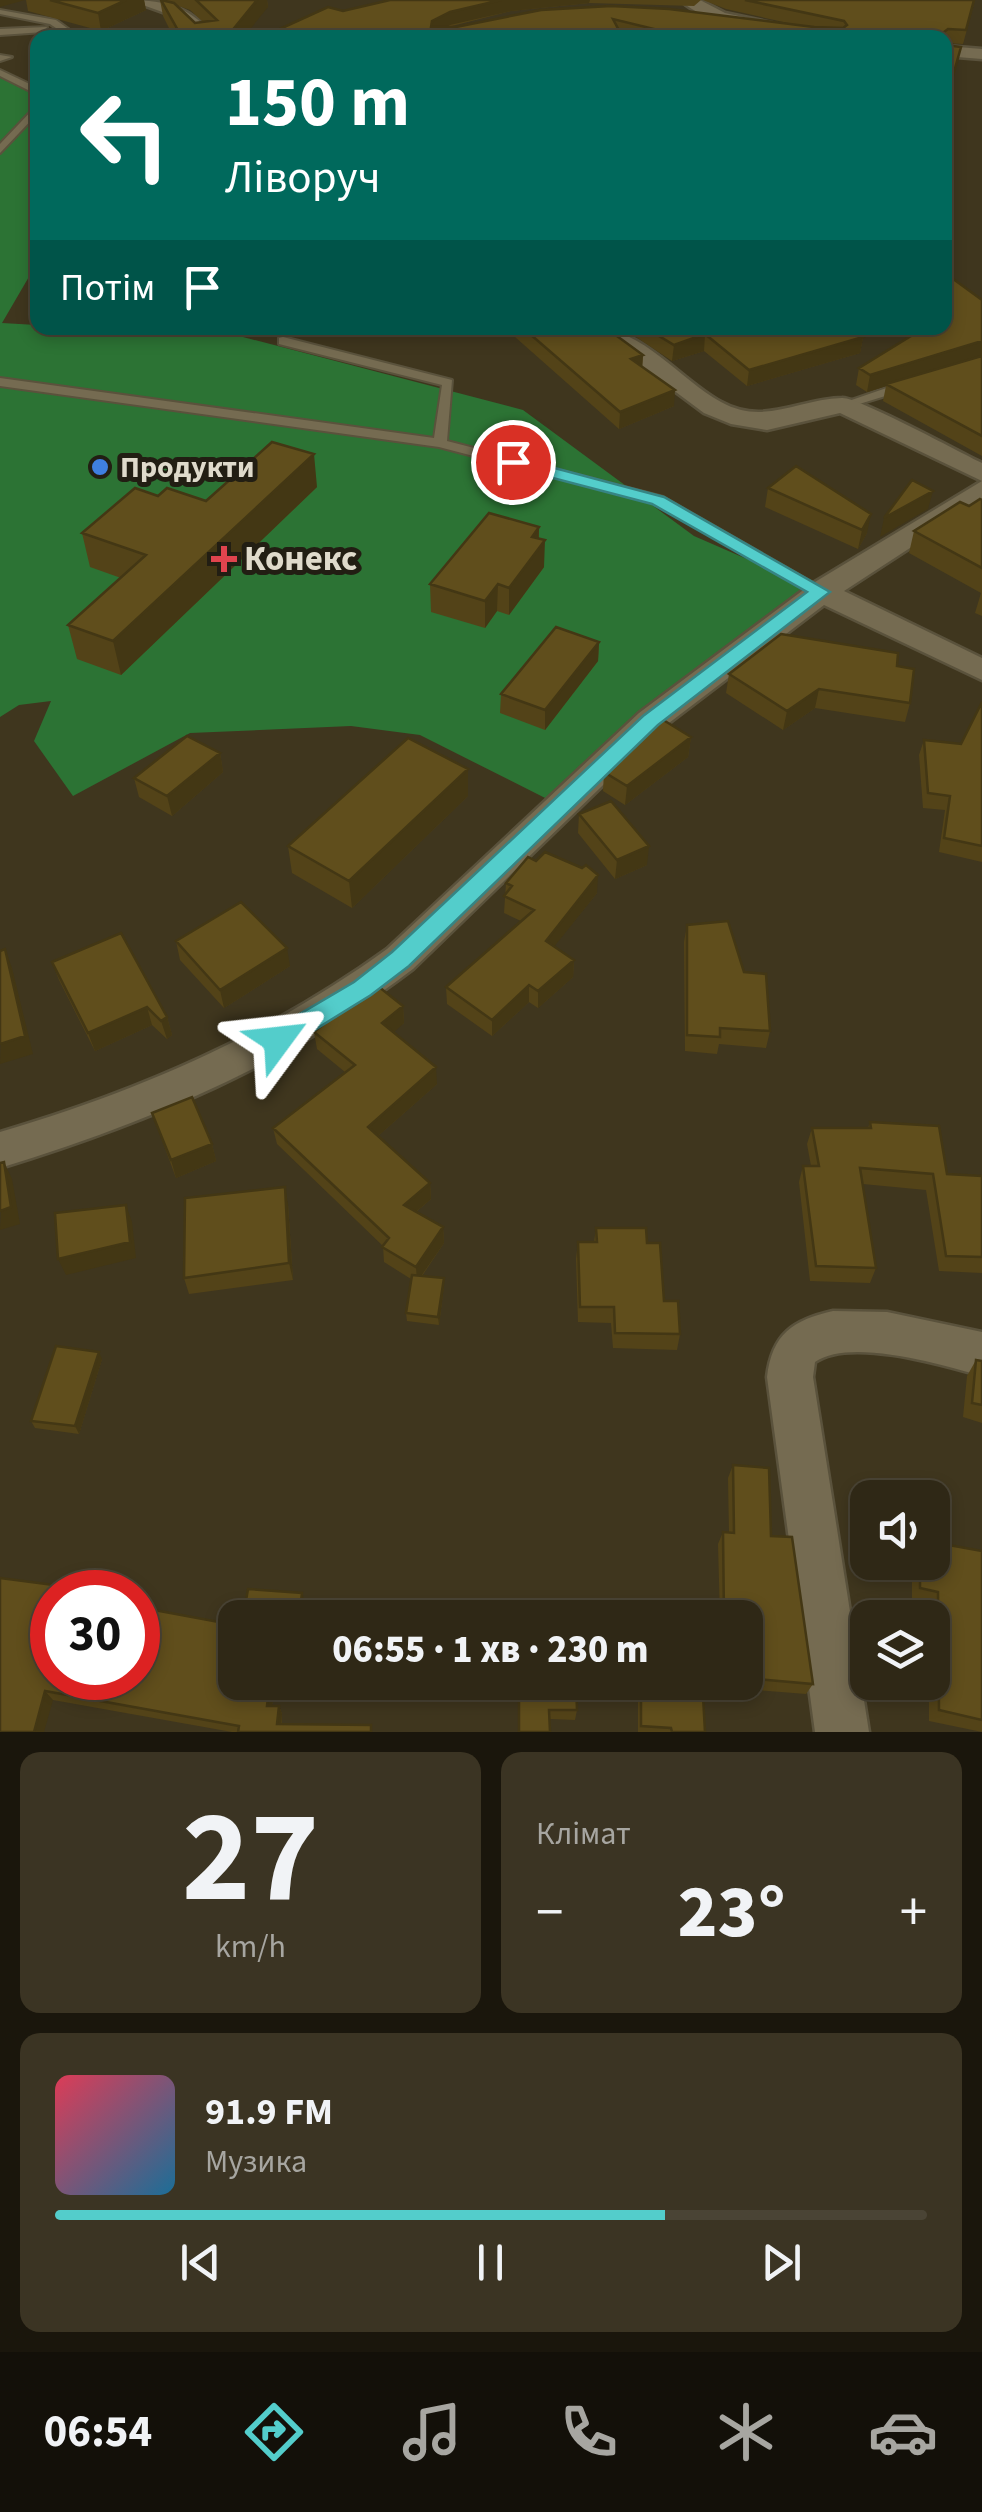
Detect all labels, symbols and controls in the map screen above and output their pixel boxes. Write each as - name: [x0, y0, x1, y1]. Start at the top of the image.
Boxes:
- text: 150 m: [225, 53, 410, 153]
- icon: left: [60, 70, 190, 200]
- text: Ліворуч: [225, 146, 381, 210]
- icon: arrive: [175, 260, 230, 315]
- text: Потім: [60, 261, 155, 315]
- pin: [471, 420, 556, 505]
- icon: arrive: [486, 435, 541, 490]
- place label: Продукти: [120, 446, 255, 489]
- marker: Продукти: [89, 456, 111, 478]
- place label: Конекс: [244, 534, 357, 584]
- marker: Конекс: [213, 548, 235, 570]
- position arrow: [226, 988, 330, 1092]
- map controls: [850, 1480, 950, 1700]
- button: sound: [850, 1480, 950, 1580]
- speed limit sign: 30: [30, 1570, 160, 1700]
- button: layers: [850, 1600, 950, 1700]
- text: 06:55 · 1 хв · 230 m: [332, 1623, 649, 1677]
- text: 27: [182, 1766, 319, 1951]
- text: Клімат: [536, 1811, 631, 1857]
- text: 23°: [678, 1859, 785, 1966]
- text: −: [536, 1874, 563, 1952]
- text: +: [900, 1874, 927, 1952]
- text: km/h: [215, 1924, 286, 1970]
- text: 91.9 FM: [205, 2085, 333, 2139]
- text: Музика: [205, 2139, 307, 2185]
- icon: previous: [173, 2235, 228, 2290]
- icon: pause: [463, 2235, 518, 2290]
- icon: next: [754, 2235, 809, 2290]
- icon: directions: [239, 2397, 309, 2467]
- icon: music: [397, 2397, 467, 2467]
- icon: phone: [554, 2397, 624, 2467]
- icon: climate: [711, 2397, 781, 2467]
- icon: car: [868, 2397, 938, 2467]
- text: 06:54: [44, 2400, 152, 2464]

